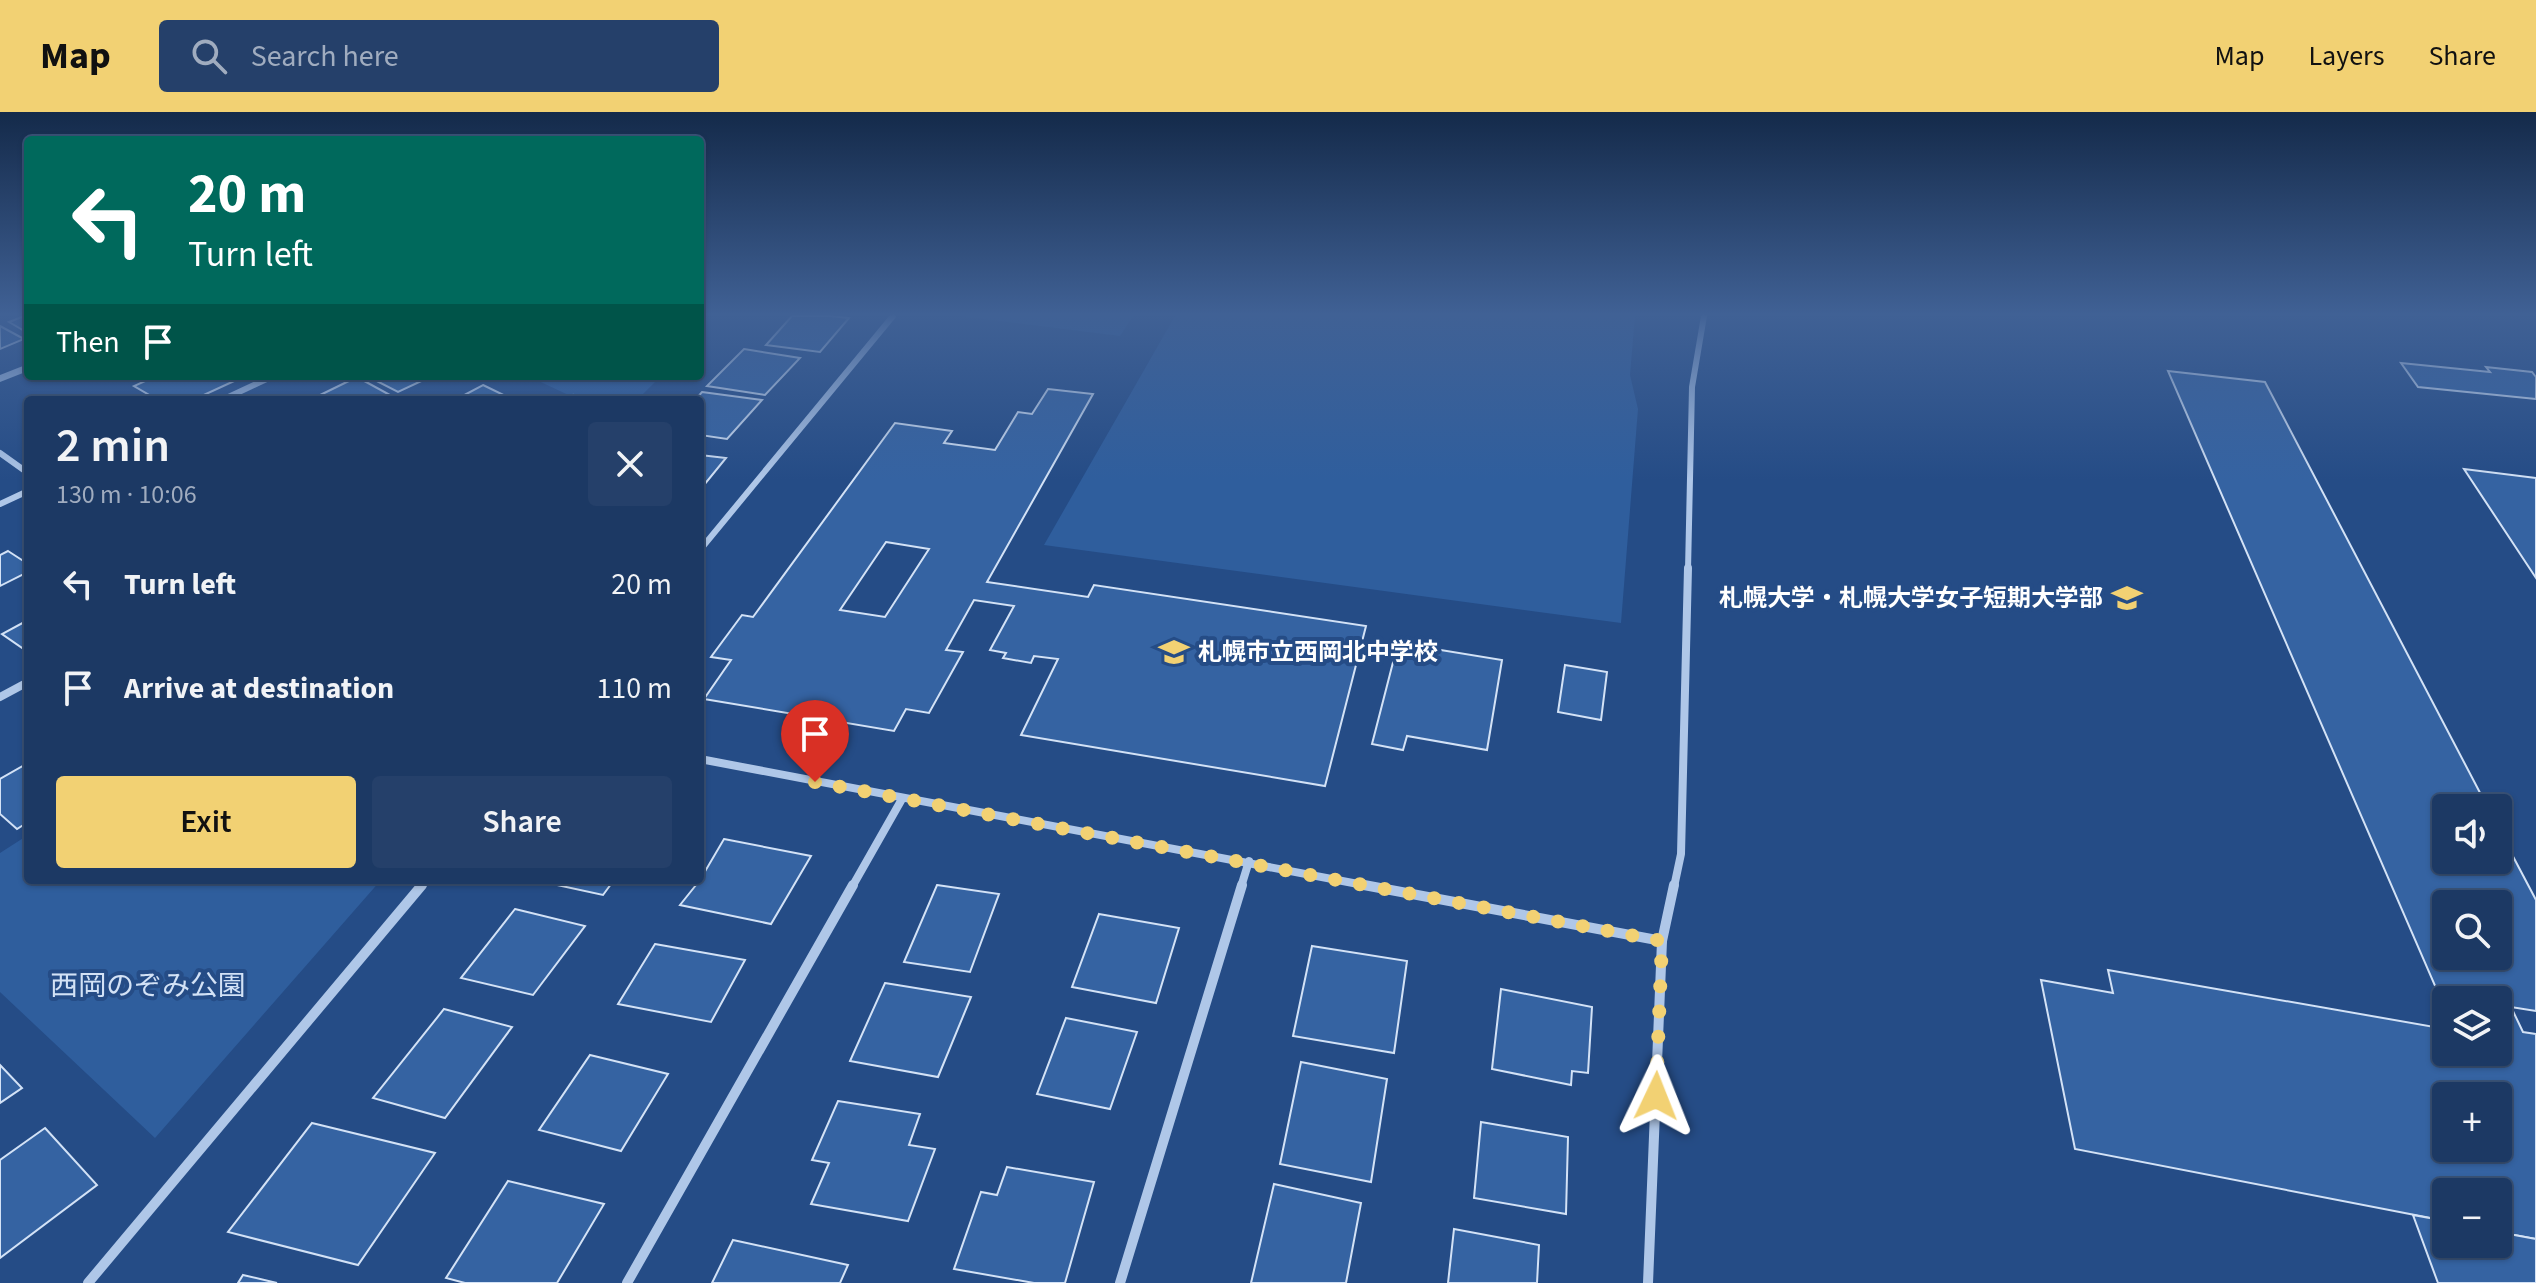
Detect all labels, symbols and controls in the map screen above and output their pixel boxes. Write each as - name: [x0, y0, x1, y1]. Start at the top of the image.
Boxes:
- search box: [159, 20, 719, 92]
- text: Map: [40, 29, 111, 83]
- icon: search: [187, 34, 231, 78]
- text: Search here: [251, 35, 399, 78]
- text: Map: [2214, 36, 2264, 76]
- text: Layers: [2308, 36, 2384, 76]
- text: Share: [2428, 36, 2496, 76]
- text: 20 m: [188, 155, 306, 234]
- icon: left: [56, 168, 160, 272]
- text: Turn left: [188, 229, 313, 280]
- icon: arrive: [136, 320, 180, 364]
- text: Then: [56, 321, 120, 364]
- text: 2 min: [56, 412, 170, 480]
- button: close: [588, 422, 672, 506]
- text: 130 m · 10:06: [56, 476, 197, 513]
- icon: left: [56, 562, 100, 606]
- text: Turn left: [124, 563, 236, 606]
- text: 20 m: [611, 563, 672, 606]
- place label: 札幌大学・札幌大学女子短期大学部: [1719, 581, 2103, 616]
- school or university icon: 札幌大学・札幌大学女子短期大学部: [2110, 581, 2144, 615]
- school or university icon: 札幌市立西岡北中学校: [1157, 635, 1191, 669]
- place label: 札幌市立西岡北中学校: [1198, 635, 1438, 670]
- icon: arrive: [56, 666, 100, 710]
- text: Arrive at destination: [124, 667, 394, 710]
- text: 110 m: [596, 667, 672, 710]
- pin: [781, 700, 849, 782]
- icon: arrive: [793, 712, 837, 756]
- button: Exit: [56, 776, 356, 868]
- button: Share: [372, 776, 672, 868]
- map controls: [2432, 794, 2512, 1258]
- button: sound: [2432, 794, 2512, 874]
- button: search: [2432, 890, 2512, 970]
- park label: 西岡のぞみ公園: [50, 966, 246, 1006]
- button: layers: [2432, 986, 2512, 1066]
- position arrow: [1614, 1054, 1698, 1138]
- button: +: [2432, 1082, 2512, 1162]
- button: −: [2432, 1178, 2512, 1258]

